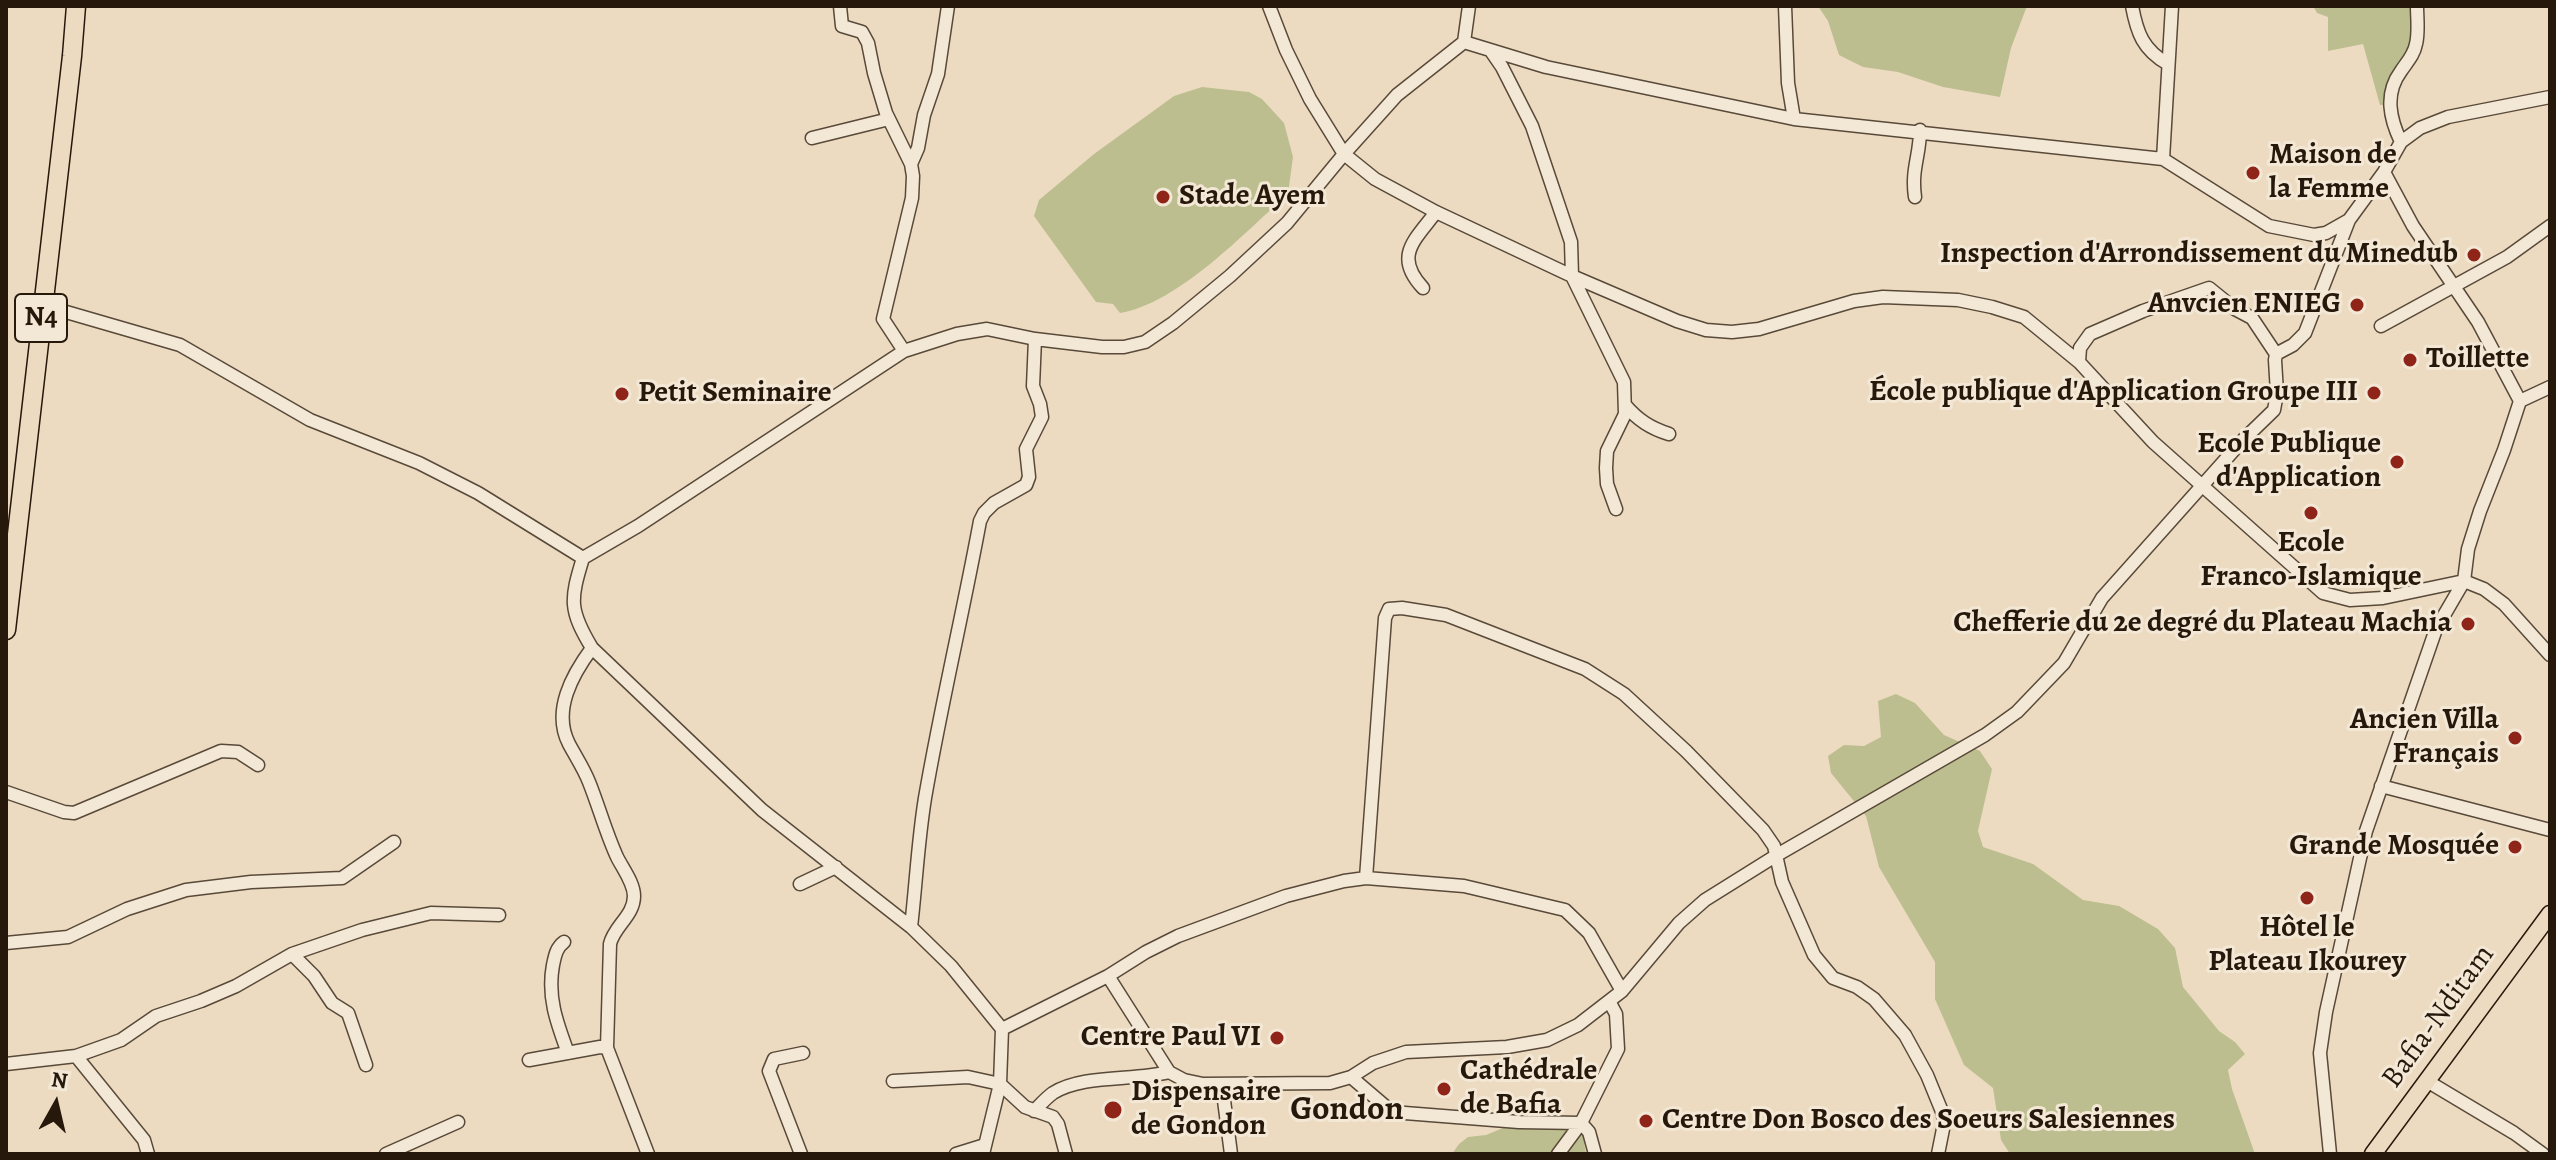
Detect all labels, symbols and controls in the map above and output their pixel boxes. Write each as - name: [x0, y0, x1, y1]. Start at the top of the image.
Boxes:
- place label: Maison de la Femme: [2269, 138, 2397, 208]
- marker: Maison de la Femme: [2244, 164, 2262, 182]
- place label: Stade Ayem: [1179, 179, 1325, 215]
- marker: Stade Ayem: [1154, 188, 1172, 206]
- place label: Inspection d'Arrondissement du Minedub: [1940, 237, 2458, 273]
- marker: Inspection d'Arrondissement du Minedub: [2465, 246, 2483, 264]
- place label: Anvcien ENIEG: [2147, 287, 2341, 323]
- road number: N4: [15, 294, 67, 342]
- marker: Anvcien ENIEG: [2348, 296, 2366, 314]
- place label: Toillette: [2426, 342, 2529, 378]
- marker: Toillette: [2401, 351, 2419, 369]
- place label: École publique d'Application Groupe III: [1869, 375, 2358, 411]
- place label: Petit Seminaire: [638, 376, 831, 412]
- marker: École publique d'Application Groupe III: [2365, 384, 2383, 402]
- marker: Petit Seminaire: [613, 385, 631, 403]
- place label: Ecole Publique d'Application: [2197, 427, 2381, 498]
- marker: Ecole Publique d'Application: [2388, 453, 2406, 471]
- marker: Ecole Franco-Islamique: [2302, 504, 2320, 522]
- place label: Ecole Franco-Islamique: [2200, 526, 2422, 596]
- place label: Chefferie du 2e degré du Plateau Machia: [1953, 606, 2452, 642]
- marker: Chefferie du 2e degré du Plateau Machia: [2459, 615, 2477, 633]
- place label: Ancien Villa Français: [2350, 703, 2499, 774]
- marker: Ancien Villa Français: [2506, 729, 2524, 747]
- place label: Grande Mosquée: [2289, 829, 2499, 865]
- marker: Grande Mosquée: [2506, 838, 2524, 856]
- marker: Hôtel le Plateau Ikourey: [2298, 889, 2316, 907]
- place label: Hôtel le Plateau Ikourey: [2208, 911, 2406, 982]
- street label: Bafia-Nditam: [2375, 938, 2503, 1096]
- place label: Centre Paul VI: [1081, 1020, 1261, 1056]
- marker: Centre Paul VI: [1268, 1029, 1286, 1047]
- place label: Cathédrale de Bafia: [1460, 1054, 1597, 1124]
- north arrow: [16, 1064, 96, 1144]
- text: N: [49, 1064, 69, 1096]
- place label: Dispensaire de Gondon: [1131, 1075, 1281, 1146]
- marker: Cathédrale de Bafia: [1435, 1080, 1453, 1098]
- district label: Gondon: [1290, 1091, 1404, 1131]
- marker: Dispensaire de Gondon: [1102, 1099, 1124, 1121]
- place label: Centre Don Bosco des Soeurs Salesiennes: [1662, 1103, 2175, 1139]
- marker: Centre Don Bosco des Soeurs Salesiennes: [1637, 1112, 1655, 1130]

